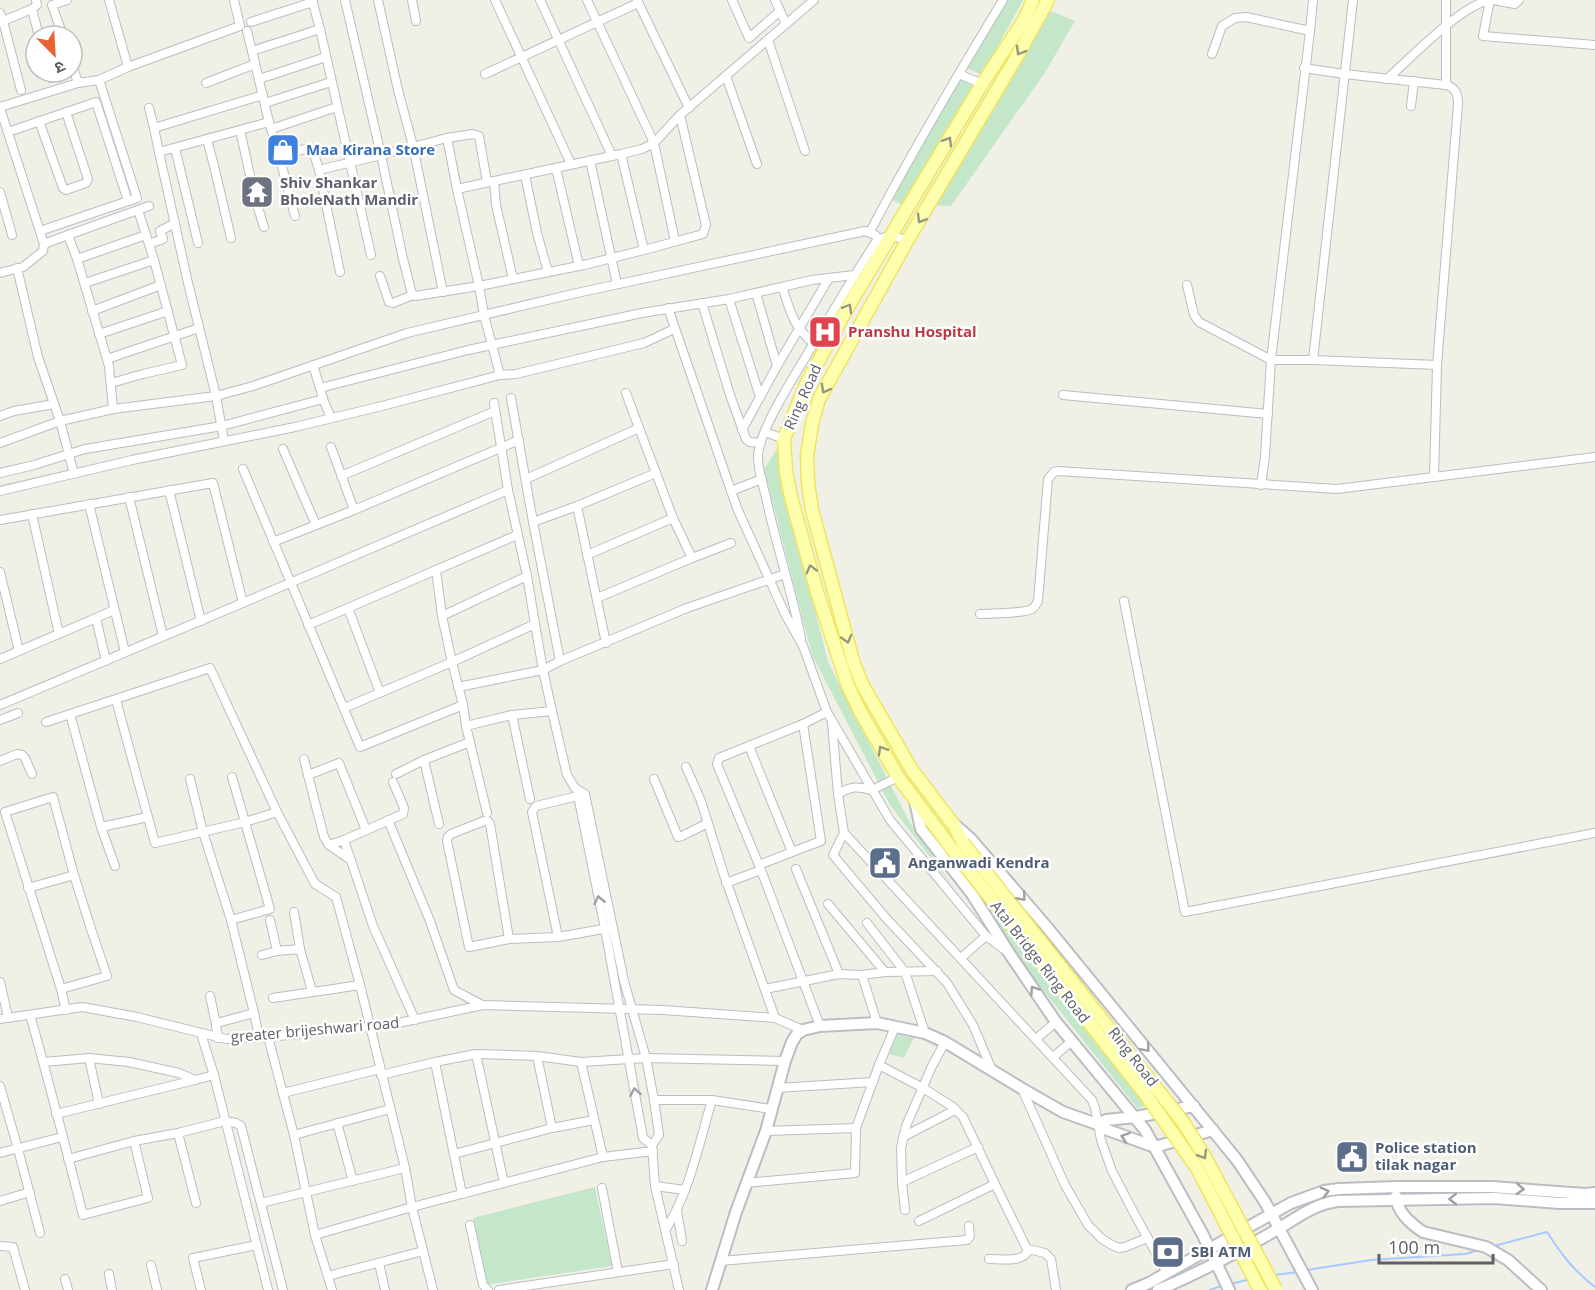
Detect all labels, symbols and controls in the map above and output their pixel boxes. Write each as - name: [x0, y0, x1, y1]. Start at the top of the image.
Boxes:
- north arrow: [24, 24, 84, 84]
- one-way arrow: [1016, 45, 1027, 56]
- text: उ: [51, 56, 69, 80]
- shop icon: Maa Kirana Store: [265, 132, 301, 168]
- one-way arrow: [941, 137, 952, 147]
- place label: Maa Kirana Store: [306, 139, 435, 159]
- place label: Shiv Shankar BholeNath Mandir: [280, 172, 418, 209]
- temple icon: Shiv Shankar BholeNath Mandir: [239, 174, 275, 210]
- one-way arrow: [916, 213, 928, 223]
- one-way arrow: [841, 304, 852, 314]
- hospital icon: Pranshu Hospital: [807, 314, 843, 350]
- place label: Pranshu Hospital: [848, 321, 977, 341]
- street label: Ring Road: [779, 361, 825, 433]
- one-way arrow: [821, 383, 832, 393]
- one-way arrow: [806, 564, 819, 574]
- one-way arrow: [840, 633, 852, 644]
- one-way arrow: [878, 745, 889, 756]
- public building icon: Anganwadi Kendra: [867, 845, 903, 881]
- place label: Anganwadi Kendra: [908, 852, 1050, 872]
- one-way arrow: [1015, 890, 1026, 901]
- one-way arrow: [593, 895, 606, 905]
- street label: Atal Bridge Ring Road: [987, 896, 1095, 1027]
- one-way arrow: [1030, 985, 1041, 996]
- street label: greater brijeshwari road: [230, 1012, 400, 1046]
- street label: Ring Road: [1104, 1023, 1163, 1090]
- one-way arrow: [1138, 1041, 1149, 1052]
- one-way arrow: [629, 1087, 642, 1097]
- one-way arrow: [1120, 1131, 1131, 1144]
- place label: Police station tilak nagar: [1375, 1137, 1477, 1174]
- public building icon: Police station tilak nagar: [1334, 1139, 1370, 1175]
- one-way arrow: [1196, 1149, 1208, 1159]
- one-way arrow: [1515, 1182, 1524, 1195]
- one-way arrow: [1320, 1186, 1330, 1199]
- one-way arrow: [1448, 1193, 1457, 1205]
- scale bar: [1379, 1227, 1493, 1265]
- bank icon: SBI ATM: [1150, 1234, 1186, 1270]
- text: 100 m: [1388, 1235, 1440, 1259]
- place label: SBI ATM: [1191, 1241, 1251, 1261]

